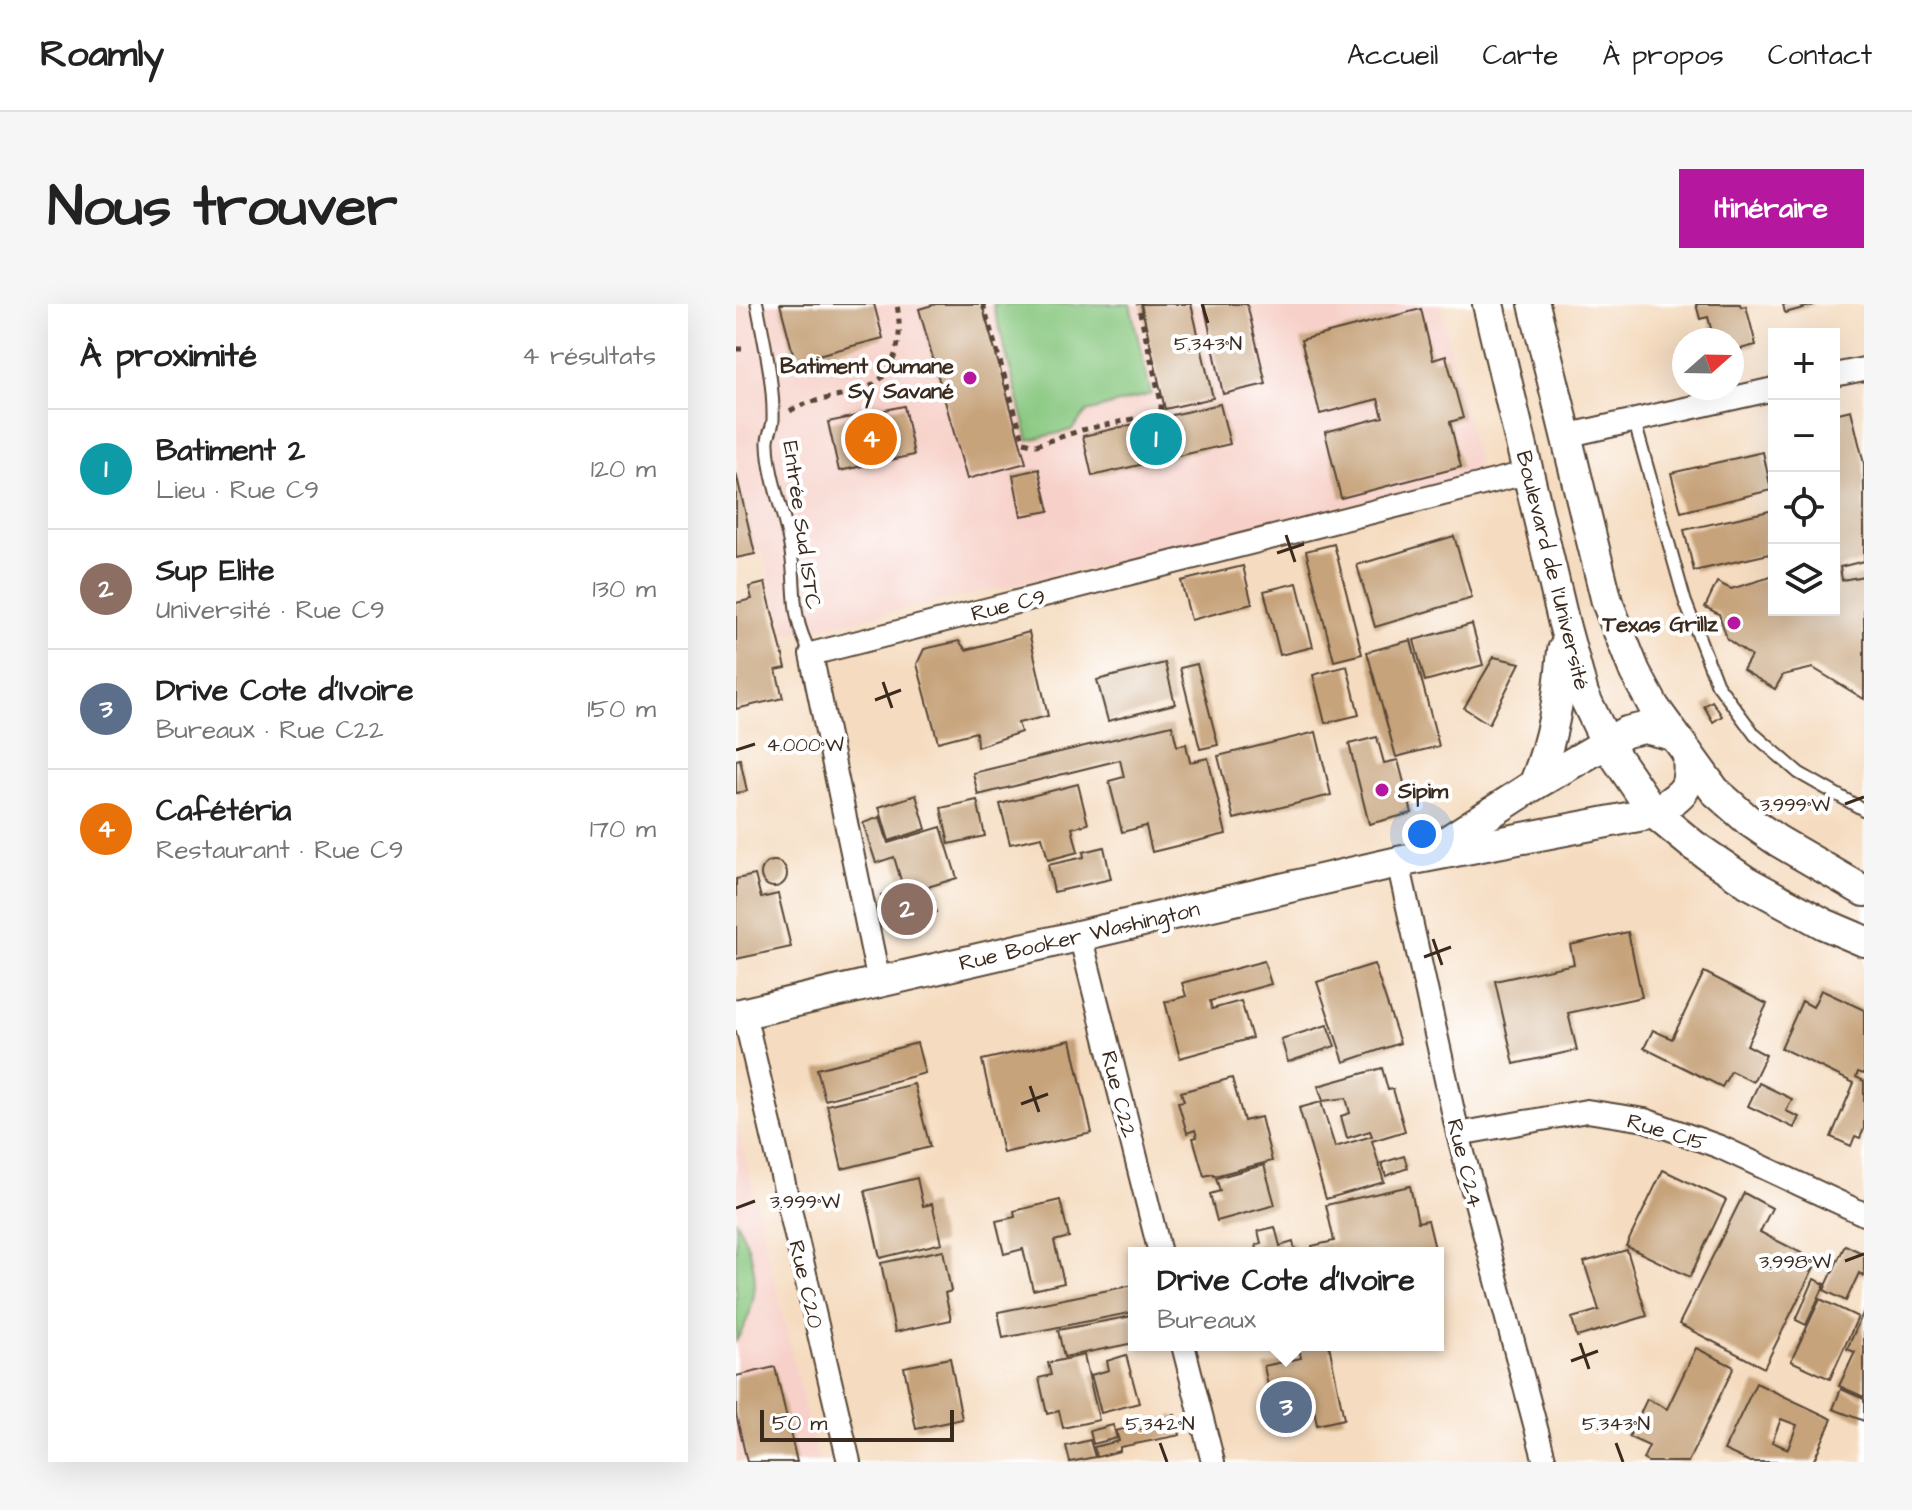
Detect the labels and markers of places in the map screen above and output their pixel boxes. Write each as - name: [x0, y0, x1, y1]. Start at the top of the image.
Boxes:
- place label: Batiment Oumane Sy Savané: [780, 351, 954, 409]
- marker: Batiment Oumane Sy Savané: [961, 369, 979, 387]
- pin: 4: [845, 409, 897, 469]
- pin: 1: [1130, 409, 1182, 469]
- place label: Texas Grillz: [1601, 609, 1719, 640]
- marker: Texas Grillz: [1725, 614, 1743, 632]
- place label: Sipim: [1397, 776, 1449, 807]
- marker: Sipim: [1373, 781, 1391, 799]
- pin: 2: [881, 879, 933, 939]
- pin: 3: [1260, 1377, 1312, 1437]

